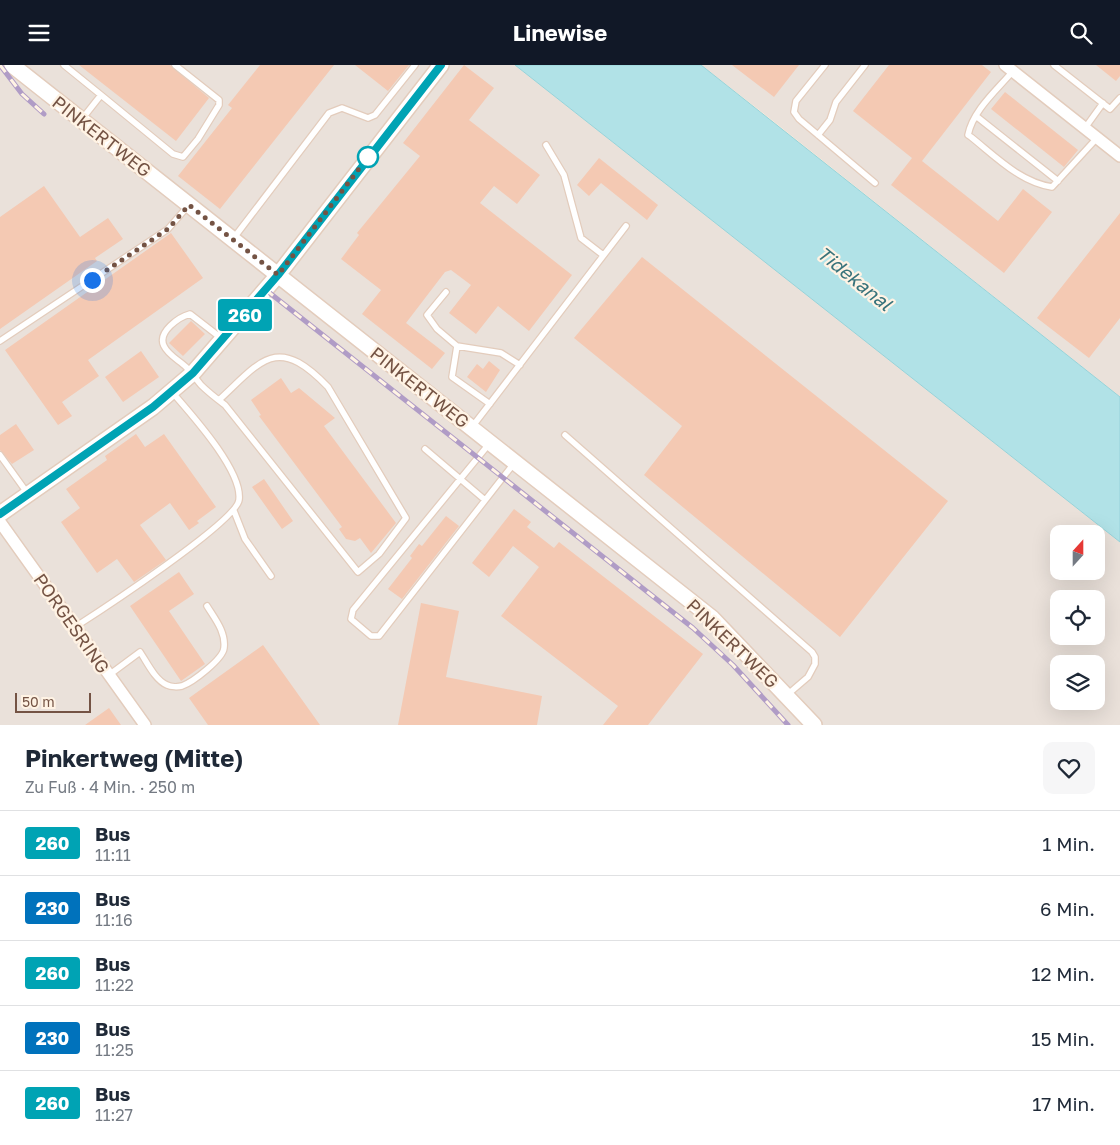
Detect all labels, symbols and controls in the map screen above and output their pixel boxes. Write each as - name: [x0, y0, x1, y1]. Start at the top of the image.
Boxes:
- icon: menu: [25, 19, 53, 47]
- text: Linewise: [513, 19, 607, 46]
- icon: search: [1067, 19, 1095, 47]
- street label: PINKERTWEG: [48, 91, 156, 181]
- unlabelled marker: [357, 146, 379, 168]
- water label: Tidekanal: [813, 241, 898, 316]
- your location: [80, 268, 105, 293]
- line badge: 260: [216, 299, 274, 331]
- text: 260: [228, 304, 262, 326]
- street label: PINKERTWEG: [366, 342, 474, 432]
- north arrow: [1050, 525, 1105, 580]
- map controls: [1050, 525, 1105, 710]
- street label: PORGESRING: [29, 569, 115, 677]
- button: locate: [1050, 590, 1105, 645]
- street label: PINKERTWEG: [683, 594, 783, 692]
- button: layers: [1050, 655, 1105, 710]
- scale bar: [15, 690, 91, 713]
- text: 50 m: [22, 693, 55, 710]
- button: heart: [1043, 742, 1095, 794]
- text: Pinkertweg (Mitte): [25, 743, 244, 772]
- text: Zu Fuß · 4 Min. · 250 m: [25, 777, 195, 797]
- text: Bus: [95, 822, 130, 845]
- text: 260: [35, 832, 70, 854]
- text: 1 Min.: [1042, 832, 1095, 855]
- text: 11:11: [95, 845, 131, 865]
- text: Bus: [95, 887, 130, 910]
- text: 230: [36, 897, 69, 919]
- text: 6 Min.: [1040, 897, 1095, 920]
- text: 11:16: [95, 910, 133, 930]
- text: Bus: [95, 952, 130, 975]
- text: 260: [35, 962, 70, 984]
- text: 12 Min.: [1031, 962, 1095, 985]
- text: 11:22: [95, 975, 134, 995]
- text: Bus: [95, 1017, 130, 1040]
- text: 230: [36, 1027, 69, 1049]
- text: 15 Min.: [1031, 1027, 1095, 1050]
- text: 11:25: [95, 1040, 134, 1060]
- text: Bus: [95, 1082, 130, 1105]
- text: 260: [35, 1092, 70, 1114]
- text: 17 Min.: [1032, 1092, 1095, 1115]
- text: 11:27: [95, 1105, 133, 1125]

